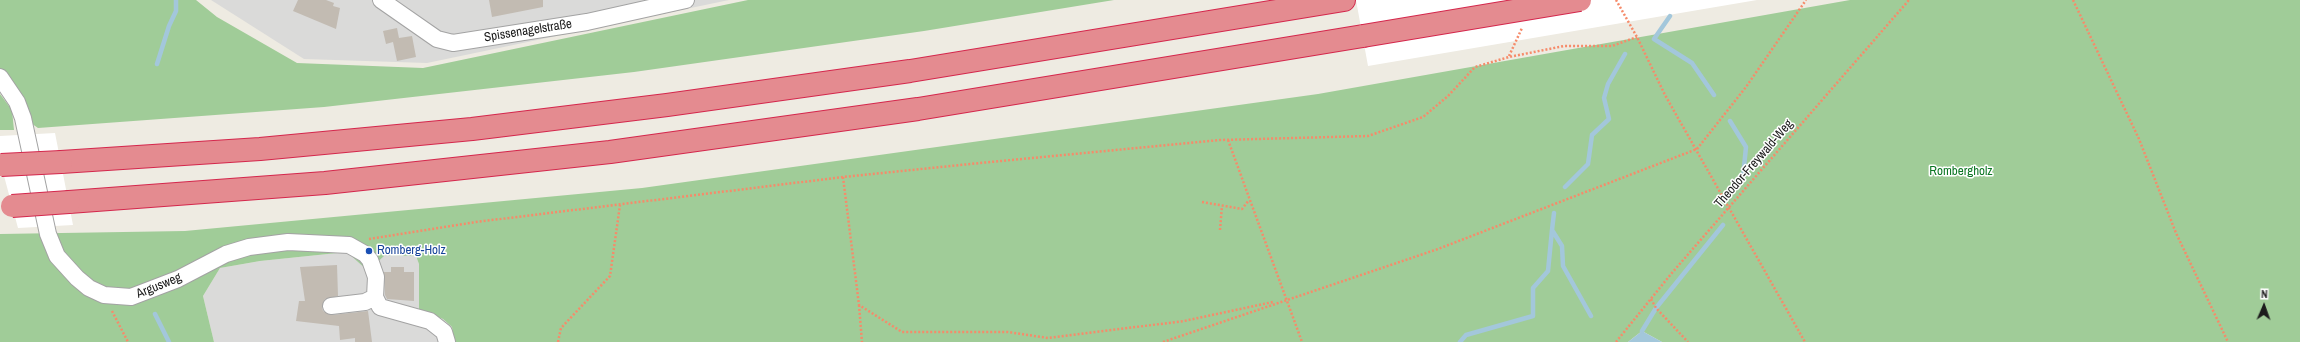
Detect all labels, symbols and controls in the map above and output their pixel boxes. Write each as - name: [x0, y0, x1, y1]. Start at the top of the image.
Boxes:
- street label: Spissenagelstraße: [483, 16, 573, 46]
- street label: Theodor-Freywald-Weg: [1711, 117, 1797, 211]
- park label: Rombergholz: [1929, 164, 1993, 180]
- place label: Romberg-Holz: [377, 243, 446, 259]
- marker: Romberg-Holz: [364, 246, 374, 256]
- street label: Argusweg: [134, 270, 184, 302]
- north arrow: [2244, 286, 2284, 326]
- text: N: [2261, 287, 2268, 301]

